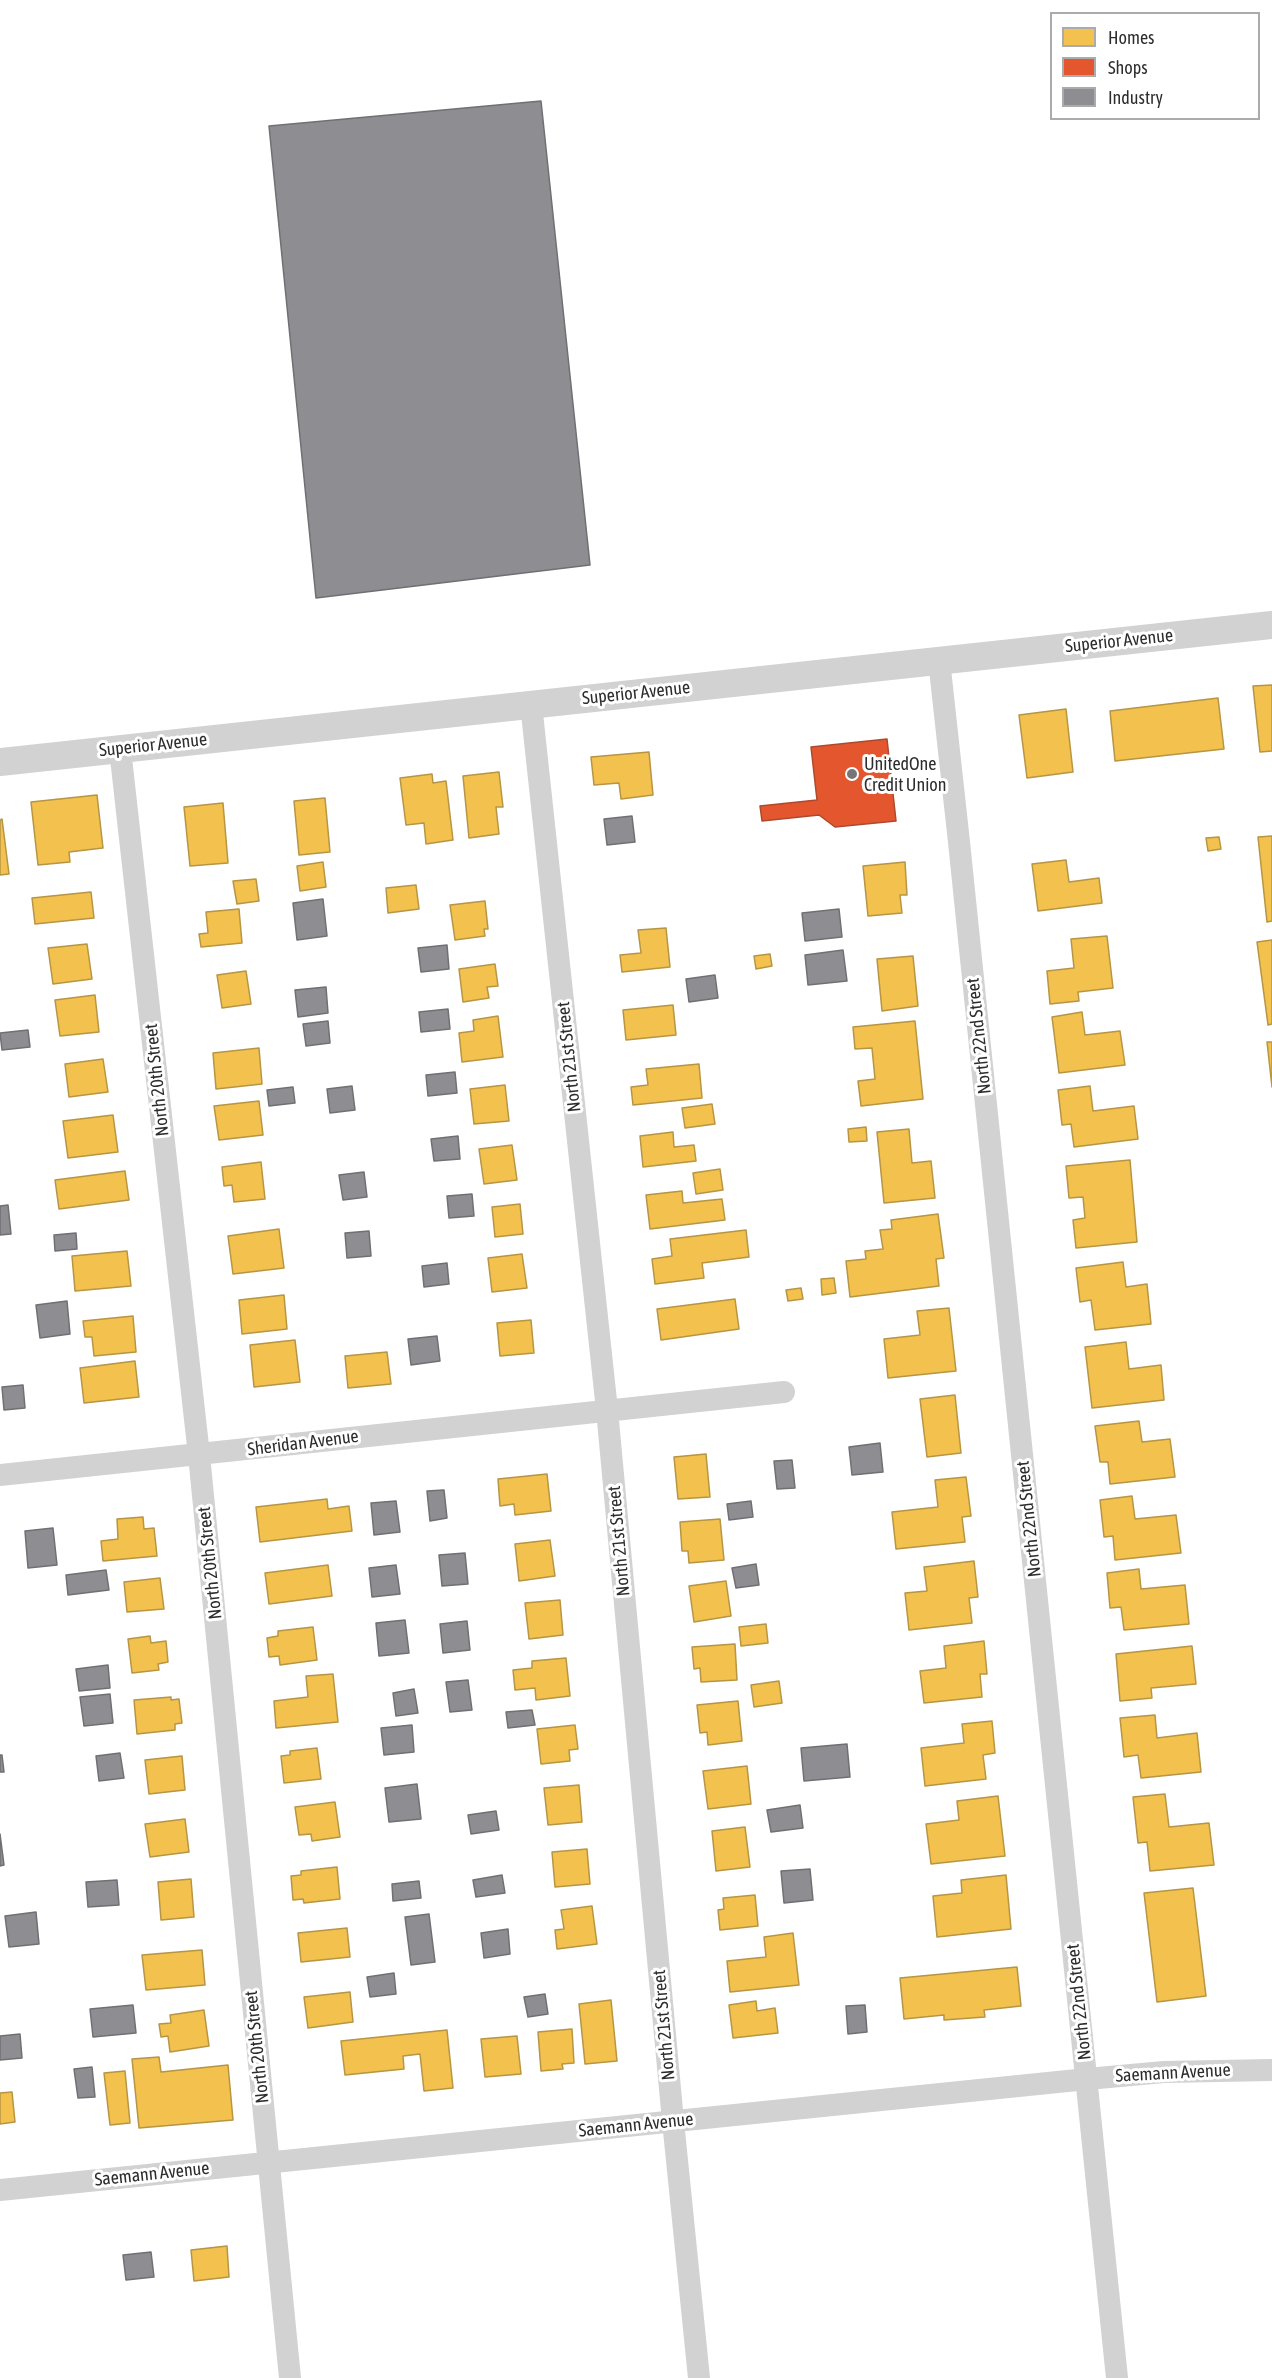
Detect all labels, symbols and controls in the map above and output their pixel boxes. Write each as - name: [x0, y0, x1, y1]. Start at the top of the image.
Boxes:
- legend: [1050, 12, 1260, 120]
- text: Homes: [1108, 27, 1154, 48]
- text: Shops: [1108, 57, 1148, 78]
- text: Industry: [1108, 87, 1163, 108]
- street label: Superior Avenue: [1064, 625, 1174, 657]
- street label: Superior Avenue: [581, 677, 691, 709]
- street label: Superior Avenue: [98, 729, 208, 761]
- place label: UnitedOne Credit Union: [864, 753, 946, 795]
- marker: UnitedOne Credit Union: [845, 767, 859, 781]
- street label: North 22nd Street: [962, 977, 996, 1095]
- street label: North 21st Street: [552, 1001, 586, 1113]
- street label: North 20th Street: [140, 1022, 174, 1138]
- street label: Sheridan Avenue: [246, 1425, 360, 1461]
- street label: North 22nd Street: [1012, 1460, 1046, 1578]
- street label: North 21st Street: [603, 1485, 635, 1597]
- street label: North 20th Street: [193, 1505, 227, 1621]
- street label: North 22nd Street: [1062, 1943, 1096, 2061]
- street label: North 21st Street: [648, 1969, 680, 2081]
- street label: North 20th Street: [240, 1989, 274, 2105]
- street label: Saemann Avenue: [1115, 2059, 1231, 2087]
- street label: Saemann Avenue: [578, 2108, 694, 2142]
- street label: Saemann Avenue: [94, 2157, 210, 2191]

